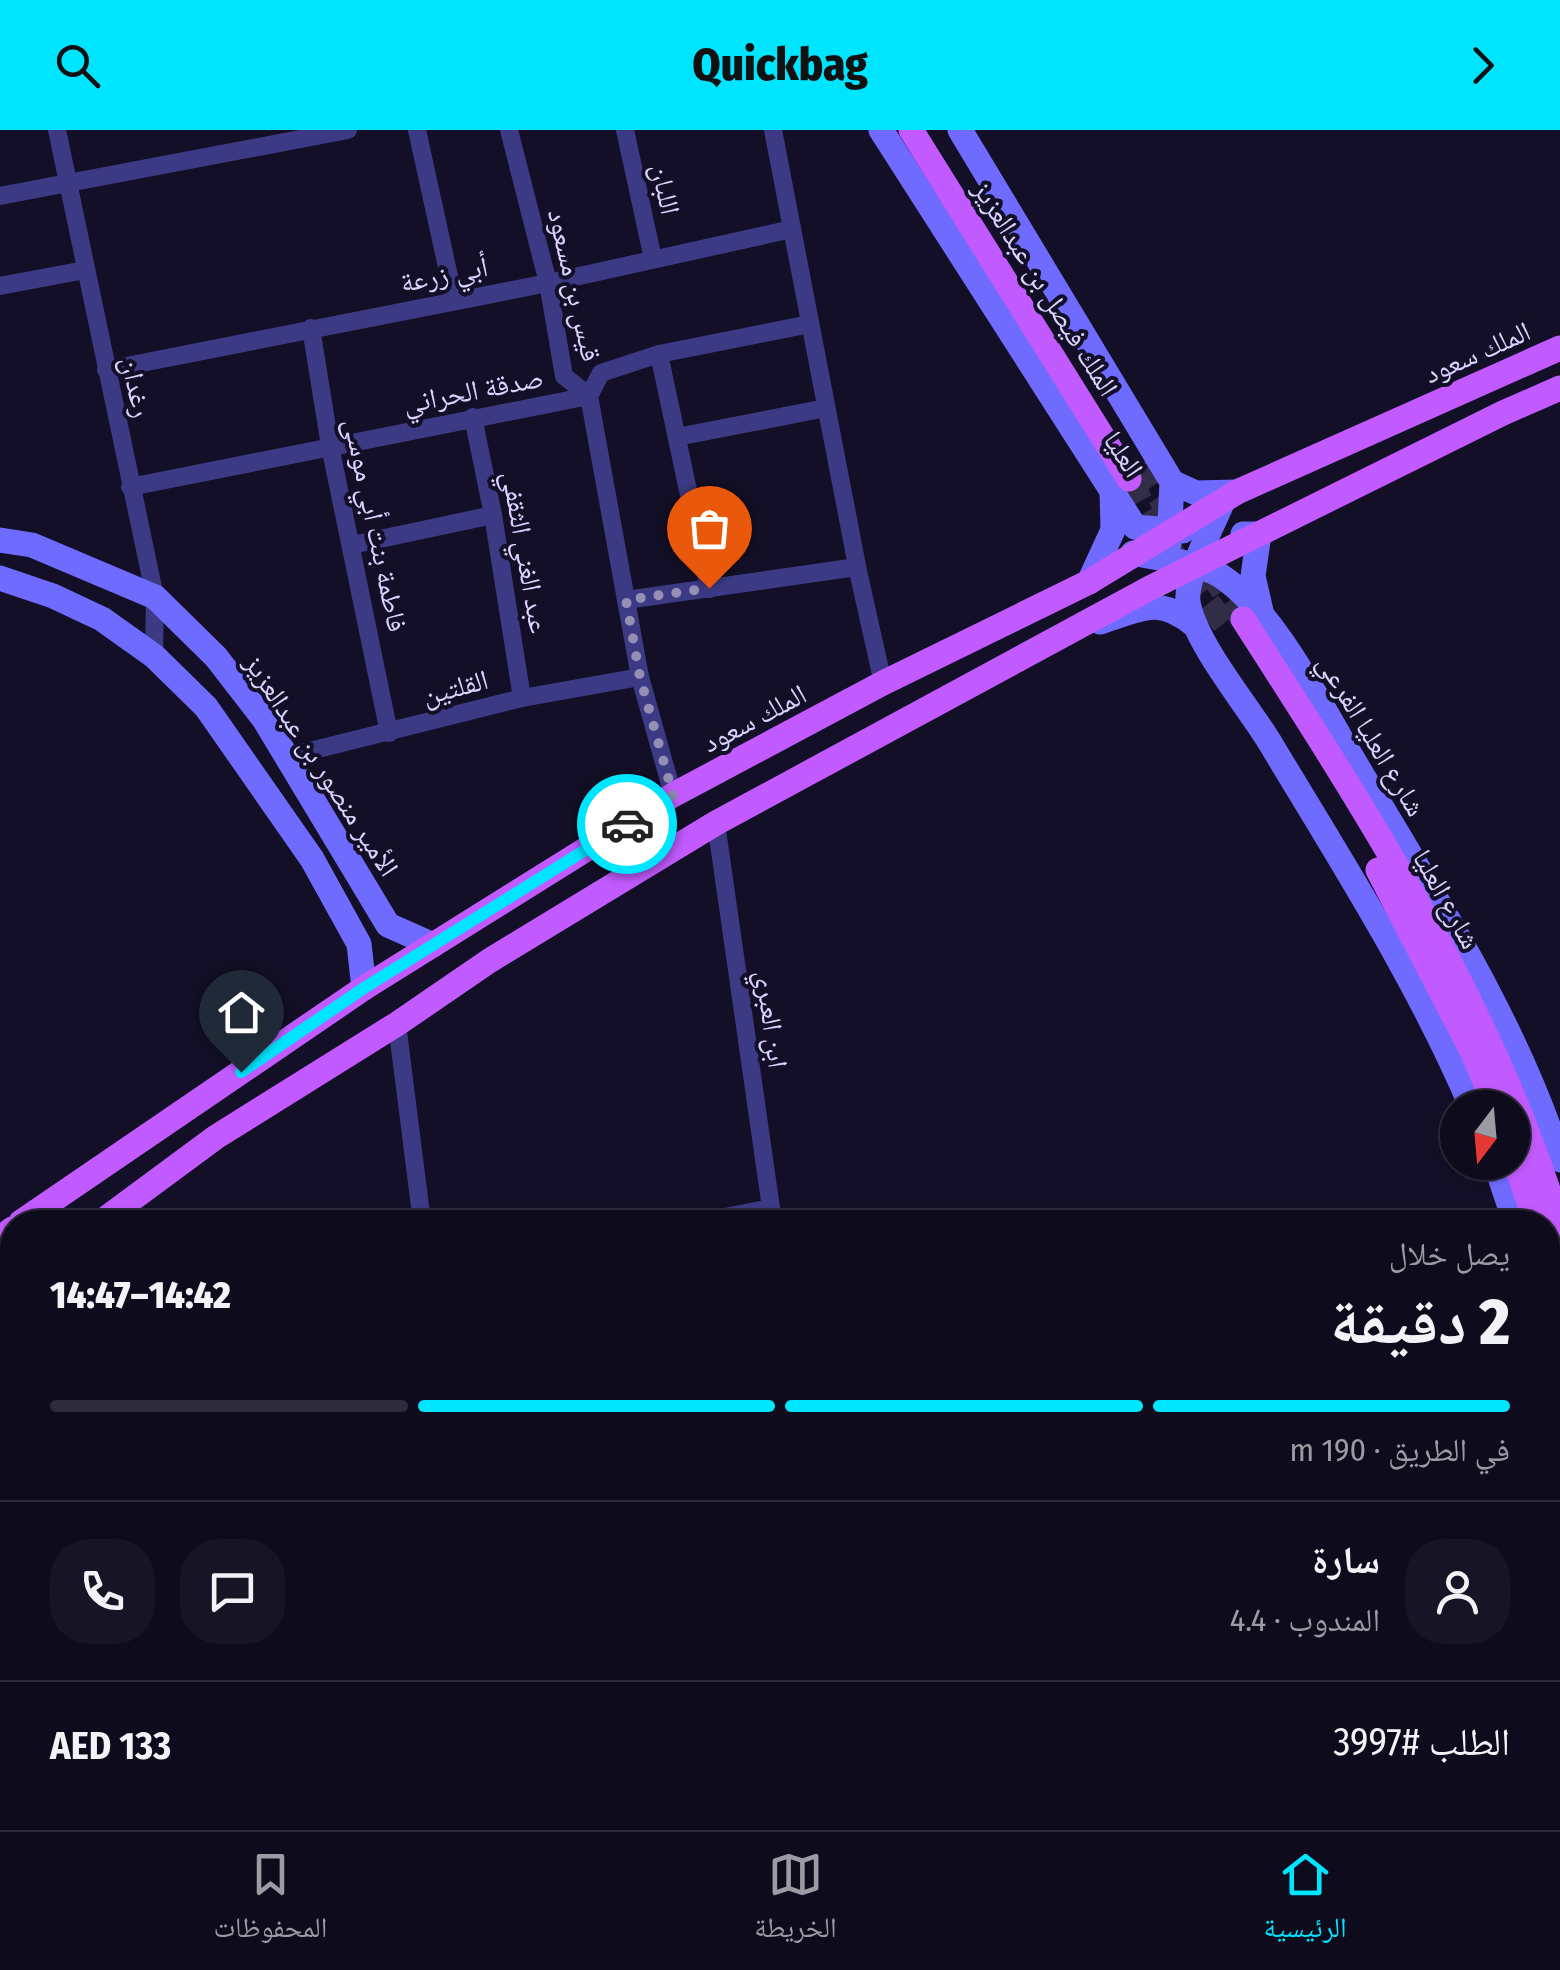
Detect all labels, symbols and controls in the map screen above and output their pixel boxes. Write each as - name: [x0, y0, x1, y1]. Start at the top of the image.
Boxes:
- icon: search: [50, 38, 105, 93]
- text: Quickbag: [692, 38, 868, 92]
- icon: forward: [1455, 38, 1510, 93]
- street label: اللبان: [644, 161, 687, 218]
- street label: الملك فيصل بن عبدالعزيز: [965, 174, 1125, 403]
- street label: قيس بن مسعود: [540, 206, 608, 365]
- street label: أبي زرعة: [397, 249, 492, 305]
- street label: الملك سعود: [1419, 314, 1536, 390]
- street label: رغدان: [114, 354, 159, 421]
- street label: صدقة الحراني: [400, 361, 547, 426]
- street label: فاطمة بنت أبي موسى: [331, 415, 415, 636]
- street label: العليا: [1097, 425, 1151, 483]
- street label: عبد الغني الثقفي: [489, 468, 556, 637]
- pin: [667, 486, 752, 589]
- icon: bag: [682, 501, 737, 556]
- street label: الأمير منصور بن عبدالعزيز: [236, 647, 406, 883]
- street label: شارع العليا الفرعي: [1305, 648, 1433, 825]
- street label: القلتين: [419, 663, 492, 713]
- street label: الملك سعود: [697, 677, 812, 760]
- courier: [577, 774, 677, 874]
- icon: car: [600, 797, 655, 852]
- street label: شارع العليا: [1405, 844, 1487, 955]
- street label: ابن العبري: [742, 968, 795, 1071]
- pin: [199, 970, 284, 1073]
- icon: home: [214, 985, 269, 1040]
- north arrow: [1440, 1090, 1530, 1180]
- map controls: [1440, 1090, 1530, 1180]
- text: يصل خلال: [1389, 1235, 1510, 1273]
- text: 14:42–14:47: [50, 1272, 231, 1318]
- text: 2 دقيقة: [1330, 1283, 1510, 1361]
- text: في الطريق · 190 m: [1289, 1431, 1510, 1469]
- text: سارة: [1312, 1537, 1380, 1583]
- button: phone: [50, 1539, 155, 1644]
- button: chat: [180, 1539, 285, 1644]
- button: person: [1405, 1539, 1510, 1644]
- text: المندوب · 4.4: [1230, 1601, 1380, 1639]
- text: الطلب #3997: [1333, 1719, 1510, 1765]
- text: AED 133: [50, 1723, 171, 1769]
- tab: المحفوظات: [213, 1847, 327, 1955]
- tab: الخريطة: [754, 1847, 837, 1955]
- tab: الرئيسية: [1264, 1847, 1347, 1955]

